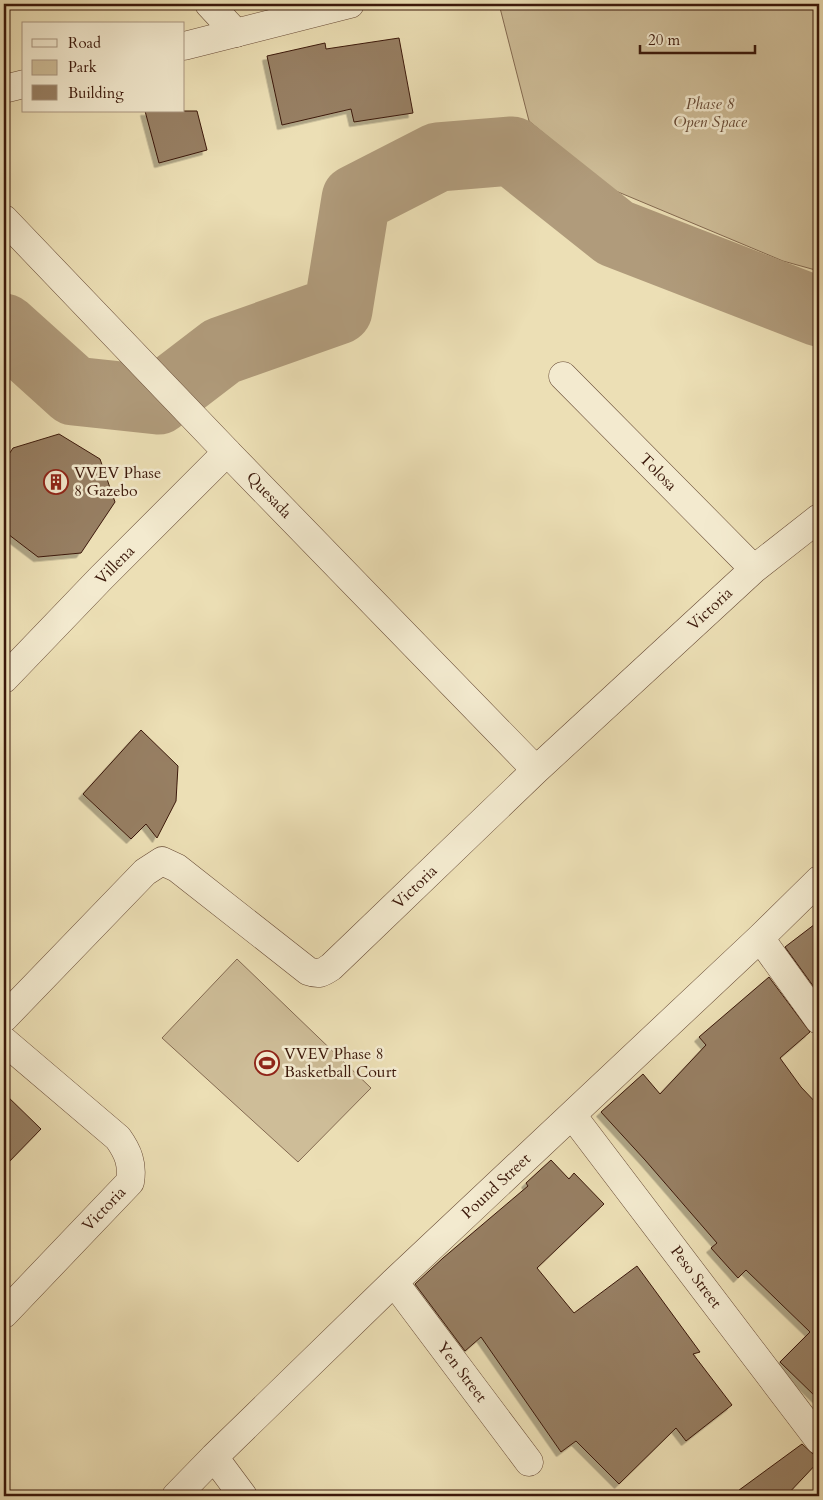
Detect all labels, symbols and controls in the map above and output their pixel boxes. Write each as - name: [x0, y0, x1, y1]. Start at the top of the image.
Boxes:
- legend: [22, 22, 185, 112]
- scale bar: [640, 22, 756, 54]
- text: 20 m: [648, 30, 680, 50]
- text: Road: [68, 33, 101, 53]
- text: Park: [68, 57, 97, 77]
- text: Building: [68, 83, 124, 103]
- park label: Phase 8 Open Space: [673, 93, 748, 133]
- street label: Tolosa: [634, 448, 682, 496]
- place label: VVEV Phase 8 Gazebo: [74, 462, 161, 502]
- street label: Quesada: [241, 467, 297, 523]
- building icon: VVEV Phase 8 Gazebo: [43, 469, 69, 495]
- street label: Villena: [90, 540, 140, 590]
- street label: Victoria: [683, 582, 737, 636]
- street label: Victoria: [388, 860, 442, 914]
- place label: VVEV Phase 8 Basketball Court: [284, 1043, 397, 1083]
- sports icon: VVEV Phase 8 Basketball Court: [254, 1050, 280, 1076]
- street label: Pound Street: [457, 1148, 535, 1224]
- street label: Victoria: [77, 1182, 131, 1236]
- street label: Peso Street: [665, 1241, 727, 1313]
- street label: Yen Street: [432, 1337, 492, 1407]

